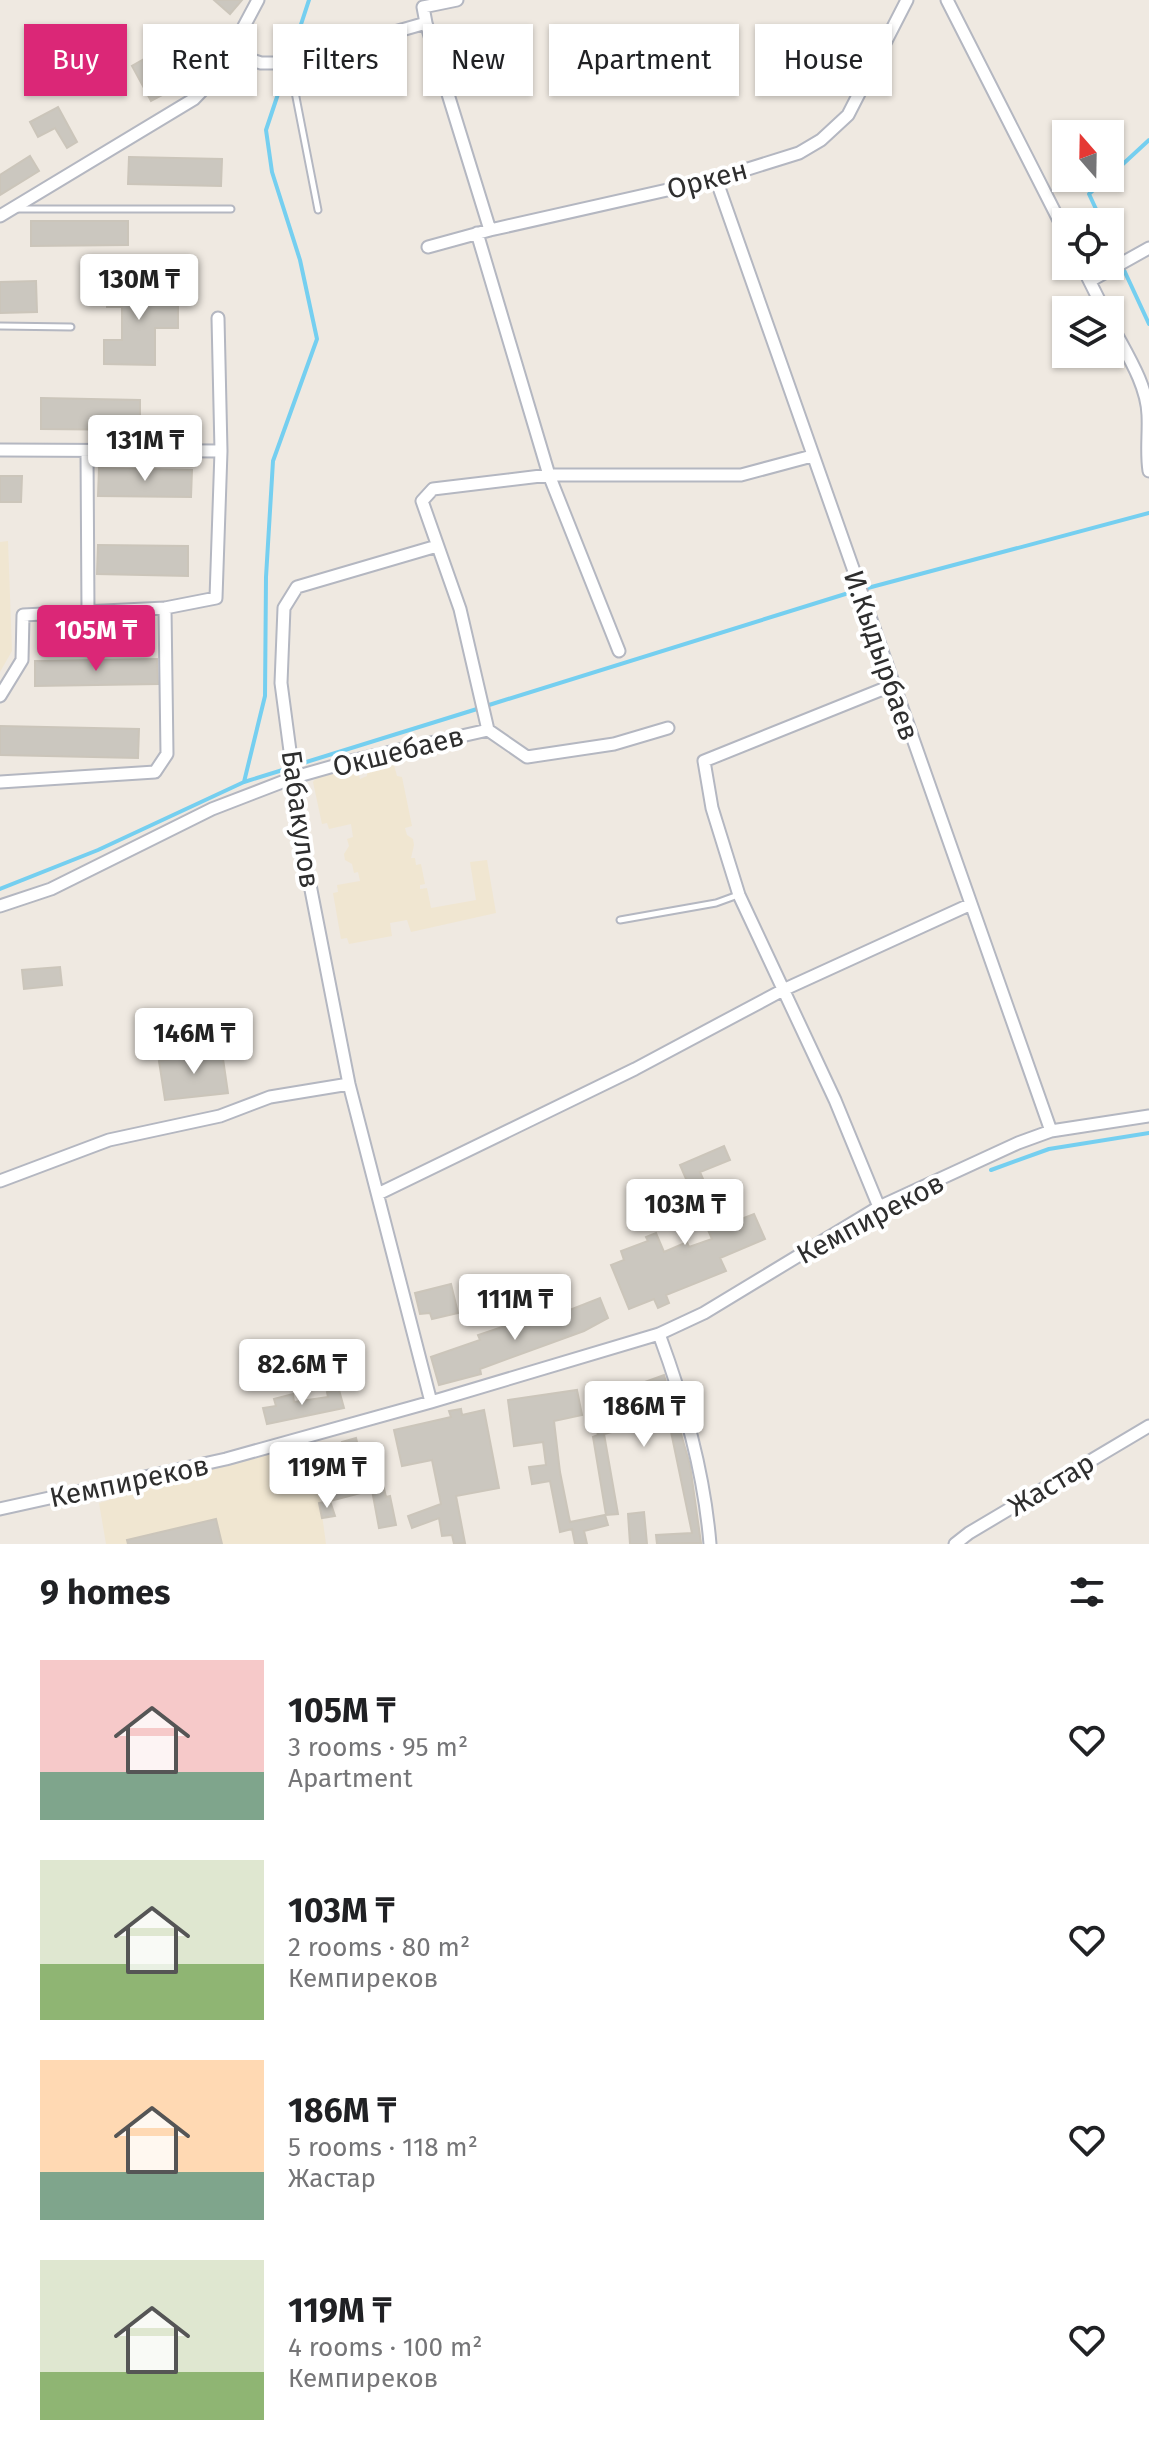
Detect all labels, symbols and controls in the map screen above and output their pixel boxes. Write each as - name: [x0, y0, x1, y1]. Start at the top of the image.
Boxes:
- chip: Buy: [24, 24, 127, 96]
- chip: Rent: [143, 24, 257, 96]
- chip: Filters: [273, 24, 407, 96]
- chip: New: [423, 24, 533, 96]
- chip: Apartment: [549, 24, 739, 96]
- chip: House: [755, 24, 892, 96]
- north arrow: [1052, 120, 1124, 192]
- map controls: [1052, 120, 1124, 368]
- street label: Оркен: [663, 153, 751, 206]
- button: locate: [1052, 208, 1124, 280]
- pin: 130M ₸: [74, 254, 204, 322]
- text: 130M ₸: [98, 264, 180, 295]
- button: layers: [1052, 296, 1124, 368]
- pin: 131M ₸: [80, 415, 210, 483]
- text: 131M ₸: [106, 425, 184, 456]
- street label: И.Кыдырбаев: [837, 566, 926, 745]
- pin: 105M ₸: [31, 605, 161, 673]
- text: 105M ₸: [55, 615, 137, 646]
- street label: Окшебаев: [329, 719, 467, 784]
- street label: Бабакулов: [275, 748, 327, 890]
- pin: 146M ₸: [129, 1008, 259, 1076]
- text: 146M ₸: [153, 1018, 235, 1049]
- street label: Кемпиреков: [791, 1166, 949, 1271]
- pin: 103M ₸: [620, 1179, 750, 1247]
- text: 103M ₸: [644, 1189, 726, 1220]
- pin: 111M ₸: [450, 1274, 580, 1342]
- text: 111M ₸: [477, 1284, 553, 1315]
- pin: 82.6M ₸: [228, 1339, 376, 1407]
- text: 82.6M ₸: [257, 1349, 347, 1380]
- pin: 186M ₸: [579, 1381, 709, 1449]
- text: 186M ₸: [603, 1391, 685, 1422]
- pin: 119M ₸: [262, 1442, 392, 1510]
- street label: Жастар: [1002, 1446, 1100, 1523]
- street label: Кемпиреков: [47, 1449, 212, 1514]
- text: 119M ₸: [287, 1452, 367, 1483]
- icon: filters: [1065, 1570, 1109, 1614]
- text: 9 homes: [40, 1572, 171, 1613]
- text: 105M ₸: [288, 1690, 395, 1731]
- icon: home: [104, 1692, 200, 1788]
- icon: heart: [1065, 1718, 1109, 1762]
- text: 3 rooms · 95 m²: [288, 1732, 468, 1763]
- text: Apartment: [288, 1763, 413, 1794]
- text: 103M ₸: [288, 1890, 394, 1931]
- icon: home: [104, 1892, 200, 1988]
- icon: heart: [1065, 1918, 1109, 1962]
- text: 2 rooms · 80 m²: [288, 1932, 470, 1963]
- text: Кемпиреков: [288, 1963, 438, 1994]
- text: 186M ₸: [288, 2090, 396, 2131]
- icon: home: [104, 2092, 200, 2188]
- icon: heart: [1065, 2118, 1109, 2162]
- text: 5 rooms · 118 m²: [288, 2132, 478, 2163]
- text: Жастар: [288, 2163, 376, 2194]
- text: 119M ₸: [288, 2290, 391, 2331]
- icon: home: [104, 2292, 200, 2388]
- icon: heart: [1065, 2318, 1109, 2362]
- text: 4 rooms · 100 m²: [288, 2332, 483, 2363]
- text: Кемпиреков: [288, 2363, 438, 2394]

